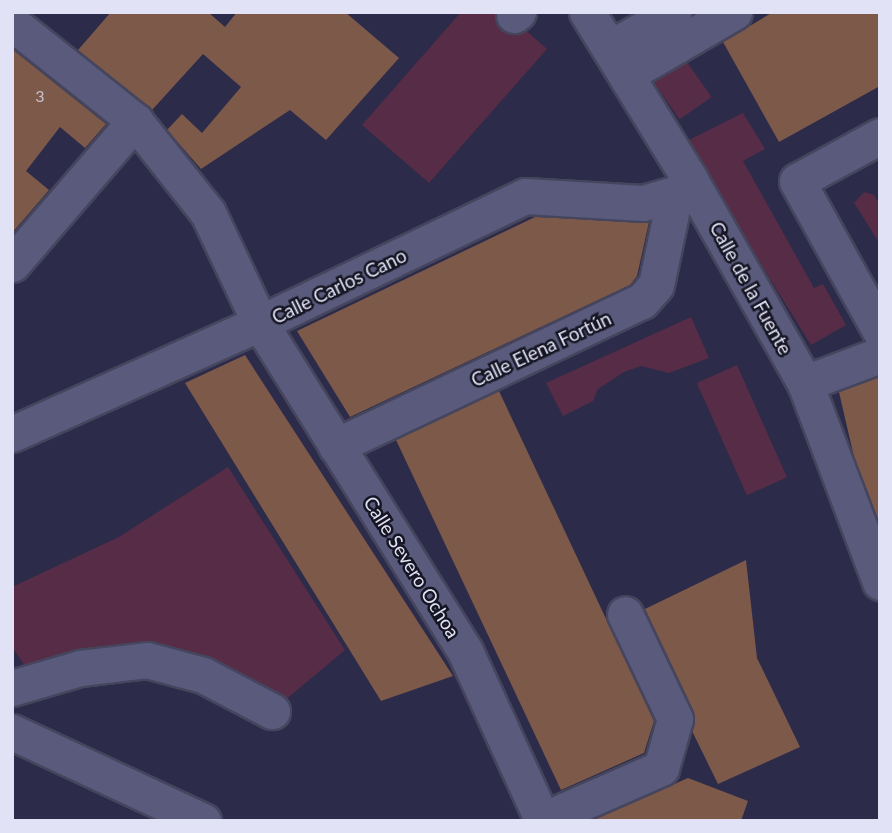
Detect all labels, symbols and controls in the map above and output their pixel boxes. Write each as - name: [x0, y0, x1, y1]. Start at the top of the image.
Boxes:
- house number: 3: [35, 86, 45, 106]
- street label: Calle de la Fuente: [705, 218, 797, 358]
- street label: Calle Carlos Cano: [268, 244, 410, 328]
- street label: Calle Elena Fortún: [467, 307, 615, 391]
- street label: Calle Severo Ochoa: [359, 492, 465, 642]

